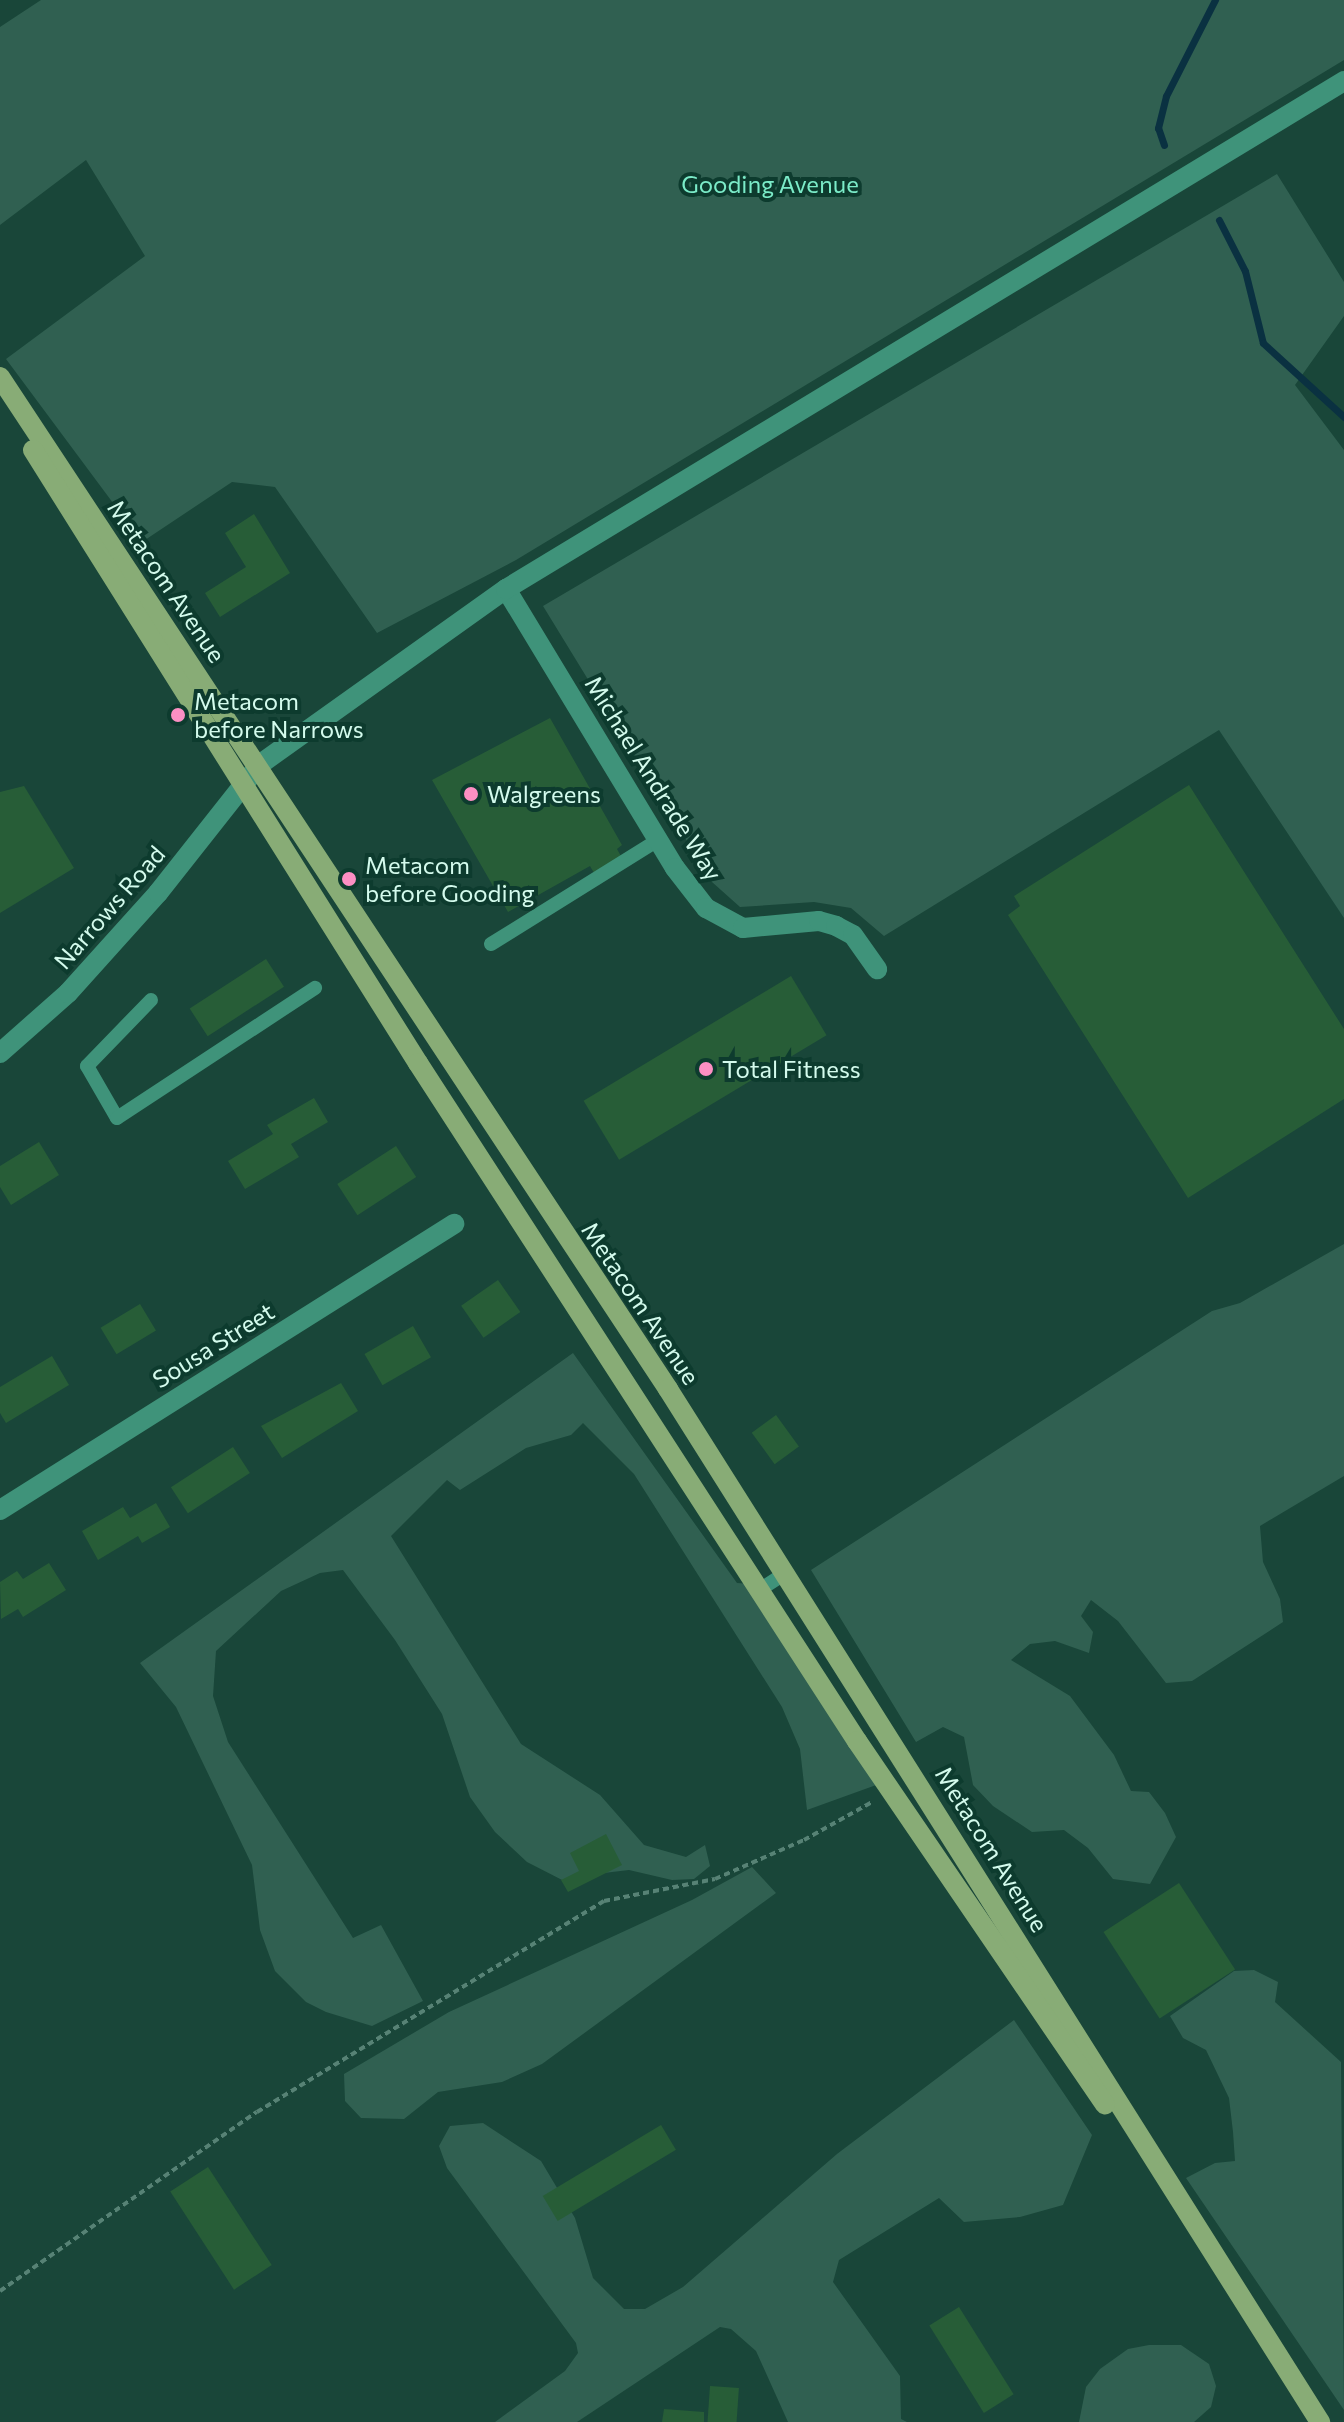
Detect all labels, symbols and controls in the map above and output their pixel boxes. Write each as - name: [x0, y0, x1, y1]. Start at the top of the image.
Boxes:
- park label: Gooding Avenue: [681, 170, 859, 198]
- street label: Metacom Avenue: [102, 494, 232, 668]
- street label: Michael Andrade Way: [579, 670, 729, 886]
- place label: Metacom before Narrows: [194, 687, 364, 743]
- marker: Metacom before Narrows: [169, 706, 187, 724]
- place label: Walgreens: [487, 780, 601, 808]
- marker: Walgreens: [462, 785, 480, 803]
- street label: Narrows Road: [48, 839, 170, 975]
- place label: Metacom before Gooding: [365, 851, 534, 907]
- marker: Metacom before Gooding: [340, 870, 358, 888]
- place label: Total Fitness: [722, 1055, 861, 1083]
- marker: Total Fitness: [697, 1060, 715, 1078]
- street label: Metacom Avenue: [576, 1216, 706, 1390]
- street label: Sousa Street: [147, 1296, 279, 1394]
- street label: Metacom Avenue: [930, 1761, 1054, 1937]

